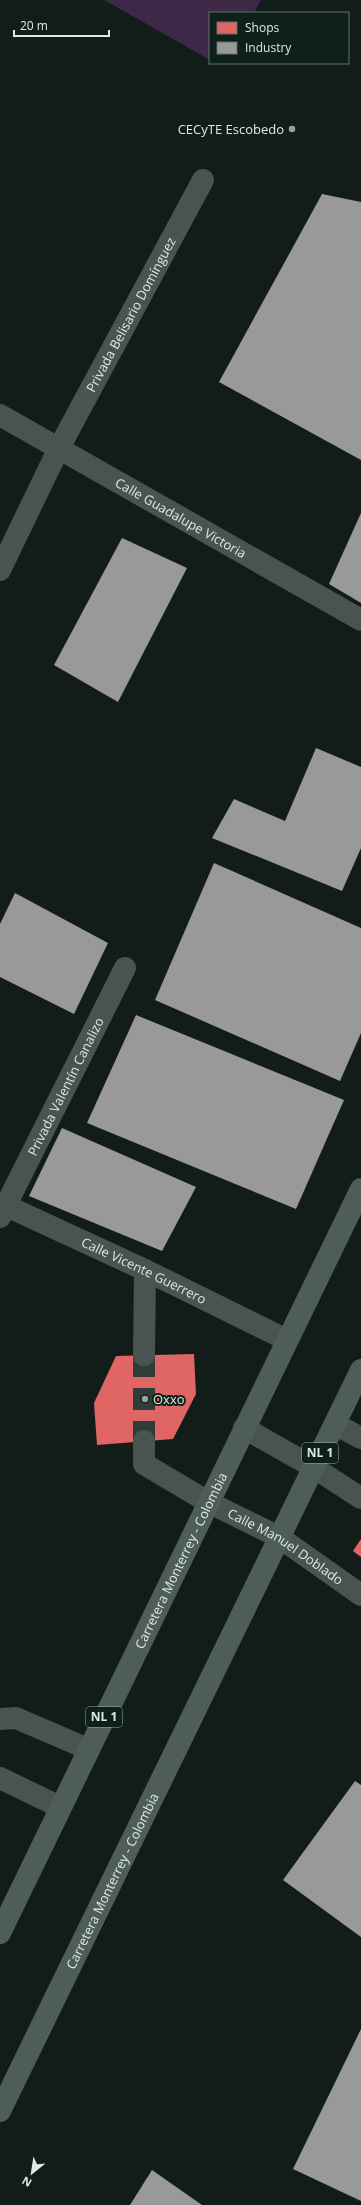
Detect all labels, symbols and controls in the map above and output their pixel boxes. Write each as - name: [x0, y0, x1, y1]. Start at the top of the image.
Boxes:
- scale bar: [14, 12, 109, 38]
- legend: [209, 12, 349, 64]
- text: 20 m: [20, 17, 48, 34]
- text: Shops: [245, 19, 280, 36]
- text: Industry: [245, 39, 292, 56]
- place label: CECyTE Escobedo: [178, 120, 284, 138]
- marker: CECyTE Escobedo: [287, 124, 297, 134]
- street label: Privada Belisario Domínguez: [82, 234, 180, 395]
- street label: Calle Guadalupe Victoria: [112, 473, 250, 562]
- street label: Privada Valentín Canalizo: [23, 1014, 108, 1159]
- street label: Calle Vicente Guerrero: [79, 1233, 210, 1308]
- place label: Oxxo: [153, 1390, 185, 1408]
- marker: Oxxo: [140, 1394, 150, 1404]
- road number: NL 1: [302, 1443, 338, 1463]
- street label: Carretera Monterrey - Colombia: [130, 1469, 231, 1652]
- street label: Calle Manuel Doblado: [225, 1504, 347, 1589]
- road number: NL 1: [86, 1707, 122, 1727]
- street label: Carretera Monterrey - Colombia: [62, 1790, 163, 1972]
- north arrow: [12, 2153, 52, 2193]
- text: N: [19, 2173, 34, 2191]

